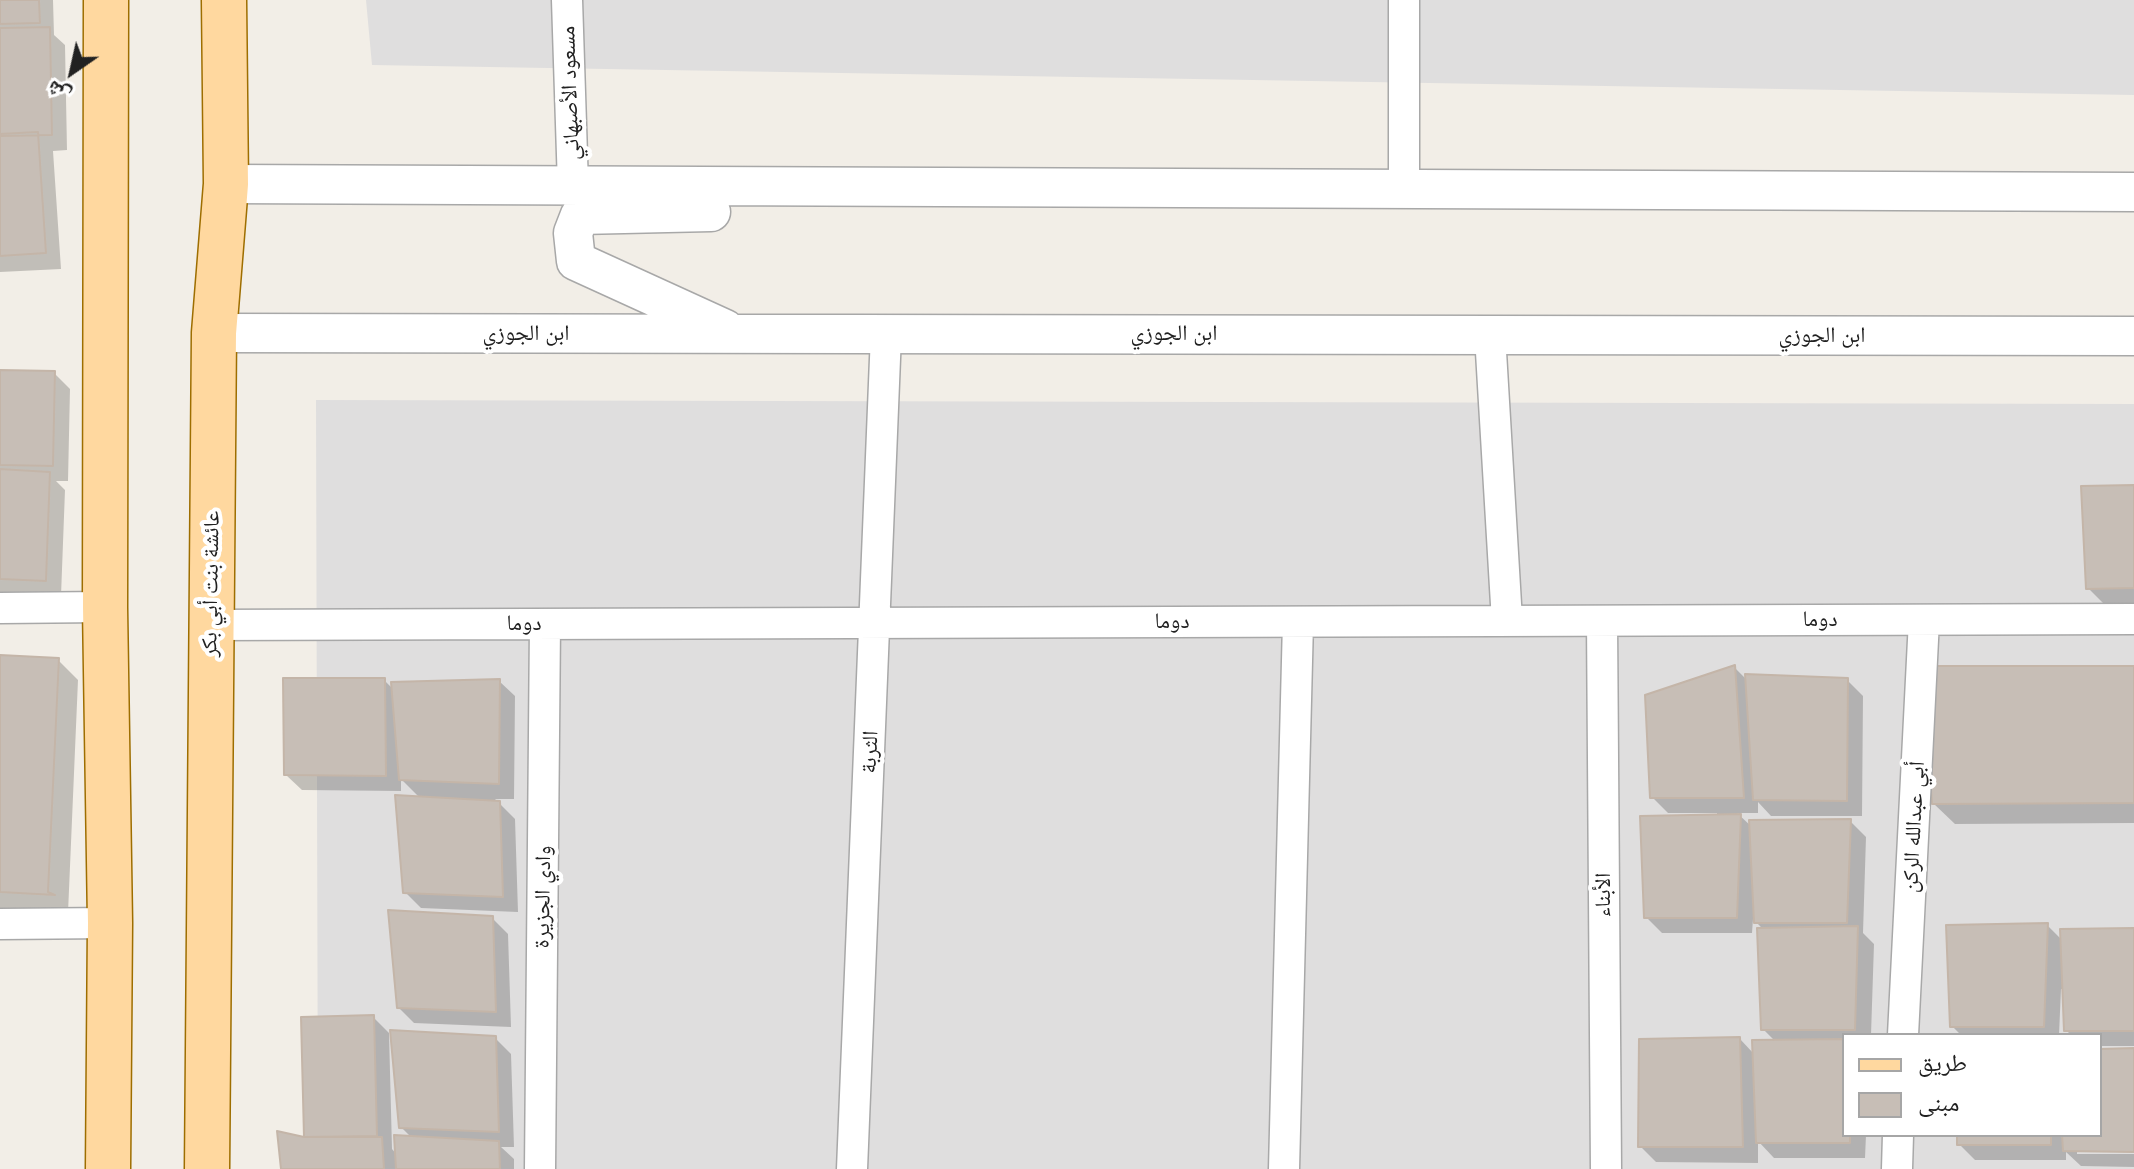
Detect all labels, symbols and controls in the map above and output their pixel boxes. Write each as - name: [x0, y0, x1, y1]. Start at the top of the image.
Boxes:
- street label: مسعود الأصبهاني: [554, 25, 586, 161]
- north arrow: [32, 32, 112, 112]
- text: ش: [41, 75, 76, 110]
- street label: ابن الجوزي: [483, 321, 569, 347]
- street label: ابن الجوزي: [1131, 321, 1217, 347]
- street label: ابن الجوزي: [1779, 323, 1865, 349]
- street label: عائشة بنت أبي بكر: [197, 511, 225, 657]
- street label: دوما: [1802, 607, 1838, 633]
- street label: دوما: [1154, 609, 1190, 635]
- street label: دوما: [506, 611, 542, 637]
- street label: الثربة: [856, 730, 884, 774]
- street label: أبي عبدالله الركن: [1897, 760, 1931, 894]
- street label: وادي الجزيرة: [529, 845, 557, 949]
- street label: الأبناء: [1591, 873, 1617, 917]
- legend: [1842, 1033, 2102, 1137]
- text: طريق: [1918, 1048, 1967, 1077]
- text: مبنى: [1918, 1088, 1959, 1117]

